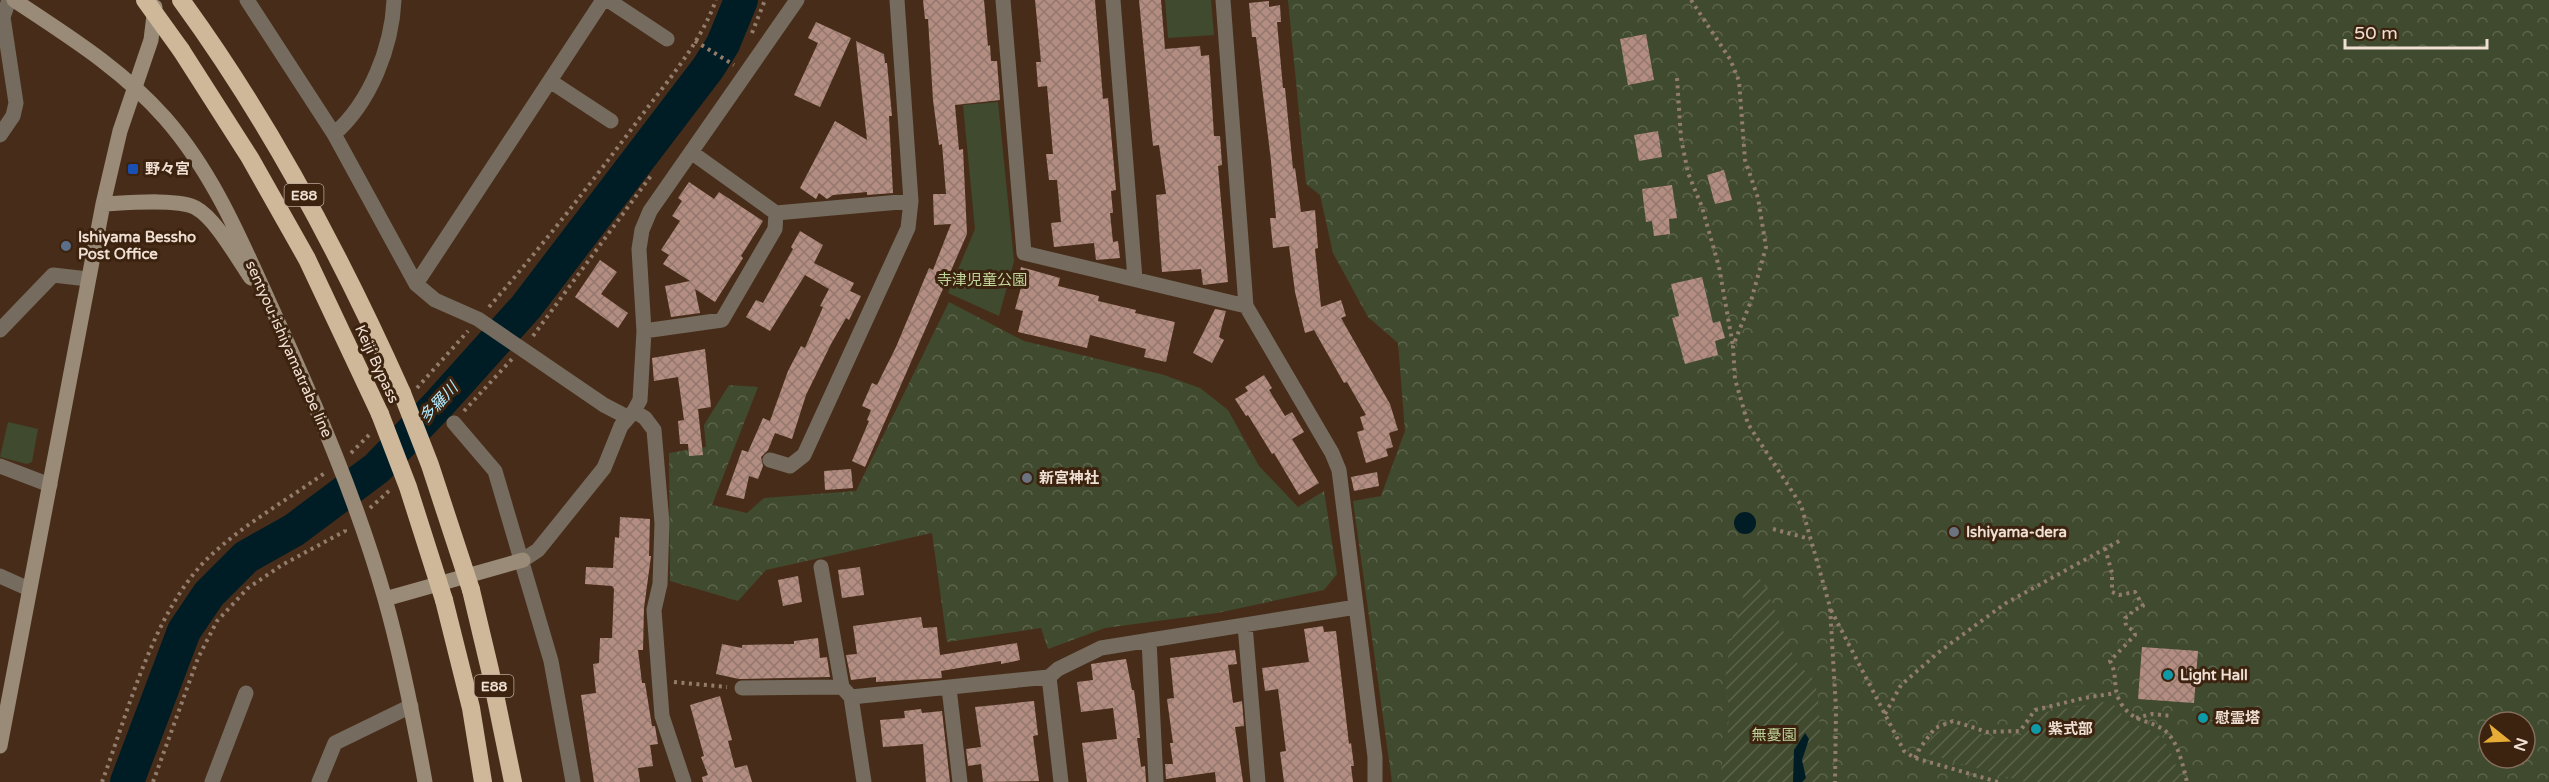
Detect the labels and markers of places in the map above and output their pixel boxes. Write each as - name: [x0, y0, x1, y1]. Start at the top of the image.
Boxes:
- place label: 野々宮: [145, 160, 190, 178]
- marker: 野々宮: [126, 162, 140, 176]
- place label: Ishiyama Bessho Post Office: [78, 228, 196, 263]
- marker: Ishiyama Bessho Post Office: [59, 239, 73, 253]
- place label: 新宮神社: [1039, 469, 1099, 487]
- marker: 新宮神社: [1020, 471, 1034, 485]
- place label: Ishiyama-dera: [1966, 523, 2067, 542]
- marker: Ishiyama-dera: [1947, 525, 1961, 539]
- place label: Light Hall: [2180, 666, 2248, 685]
- marker: Light Hall: [2161, 668, 2175, 682]
- place label: 慰霊塔: [2215, 709, 2260, 727]
- marker: 慰霊塔: [2196, 711, 2210, 725]
- place label: 紫式部: [2048, 720, 2093, 738]
- marker: 紫式部: [2029, 722, 2043, 736]

